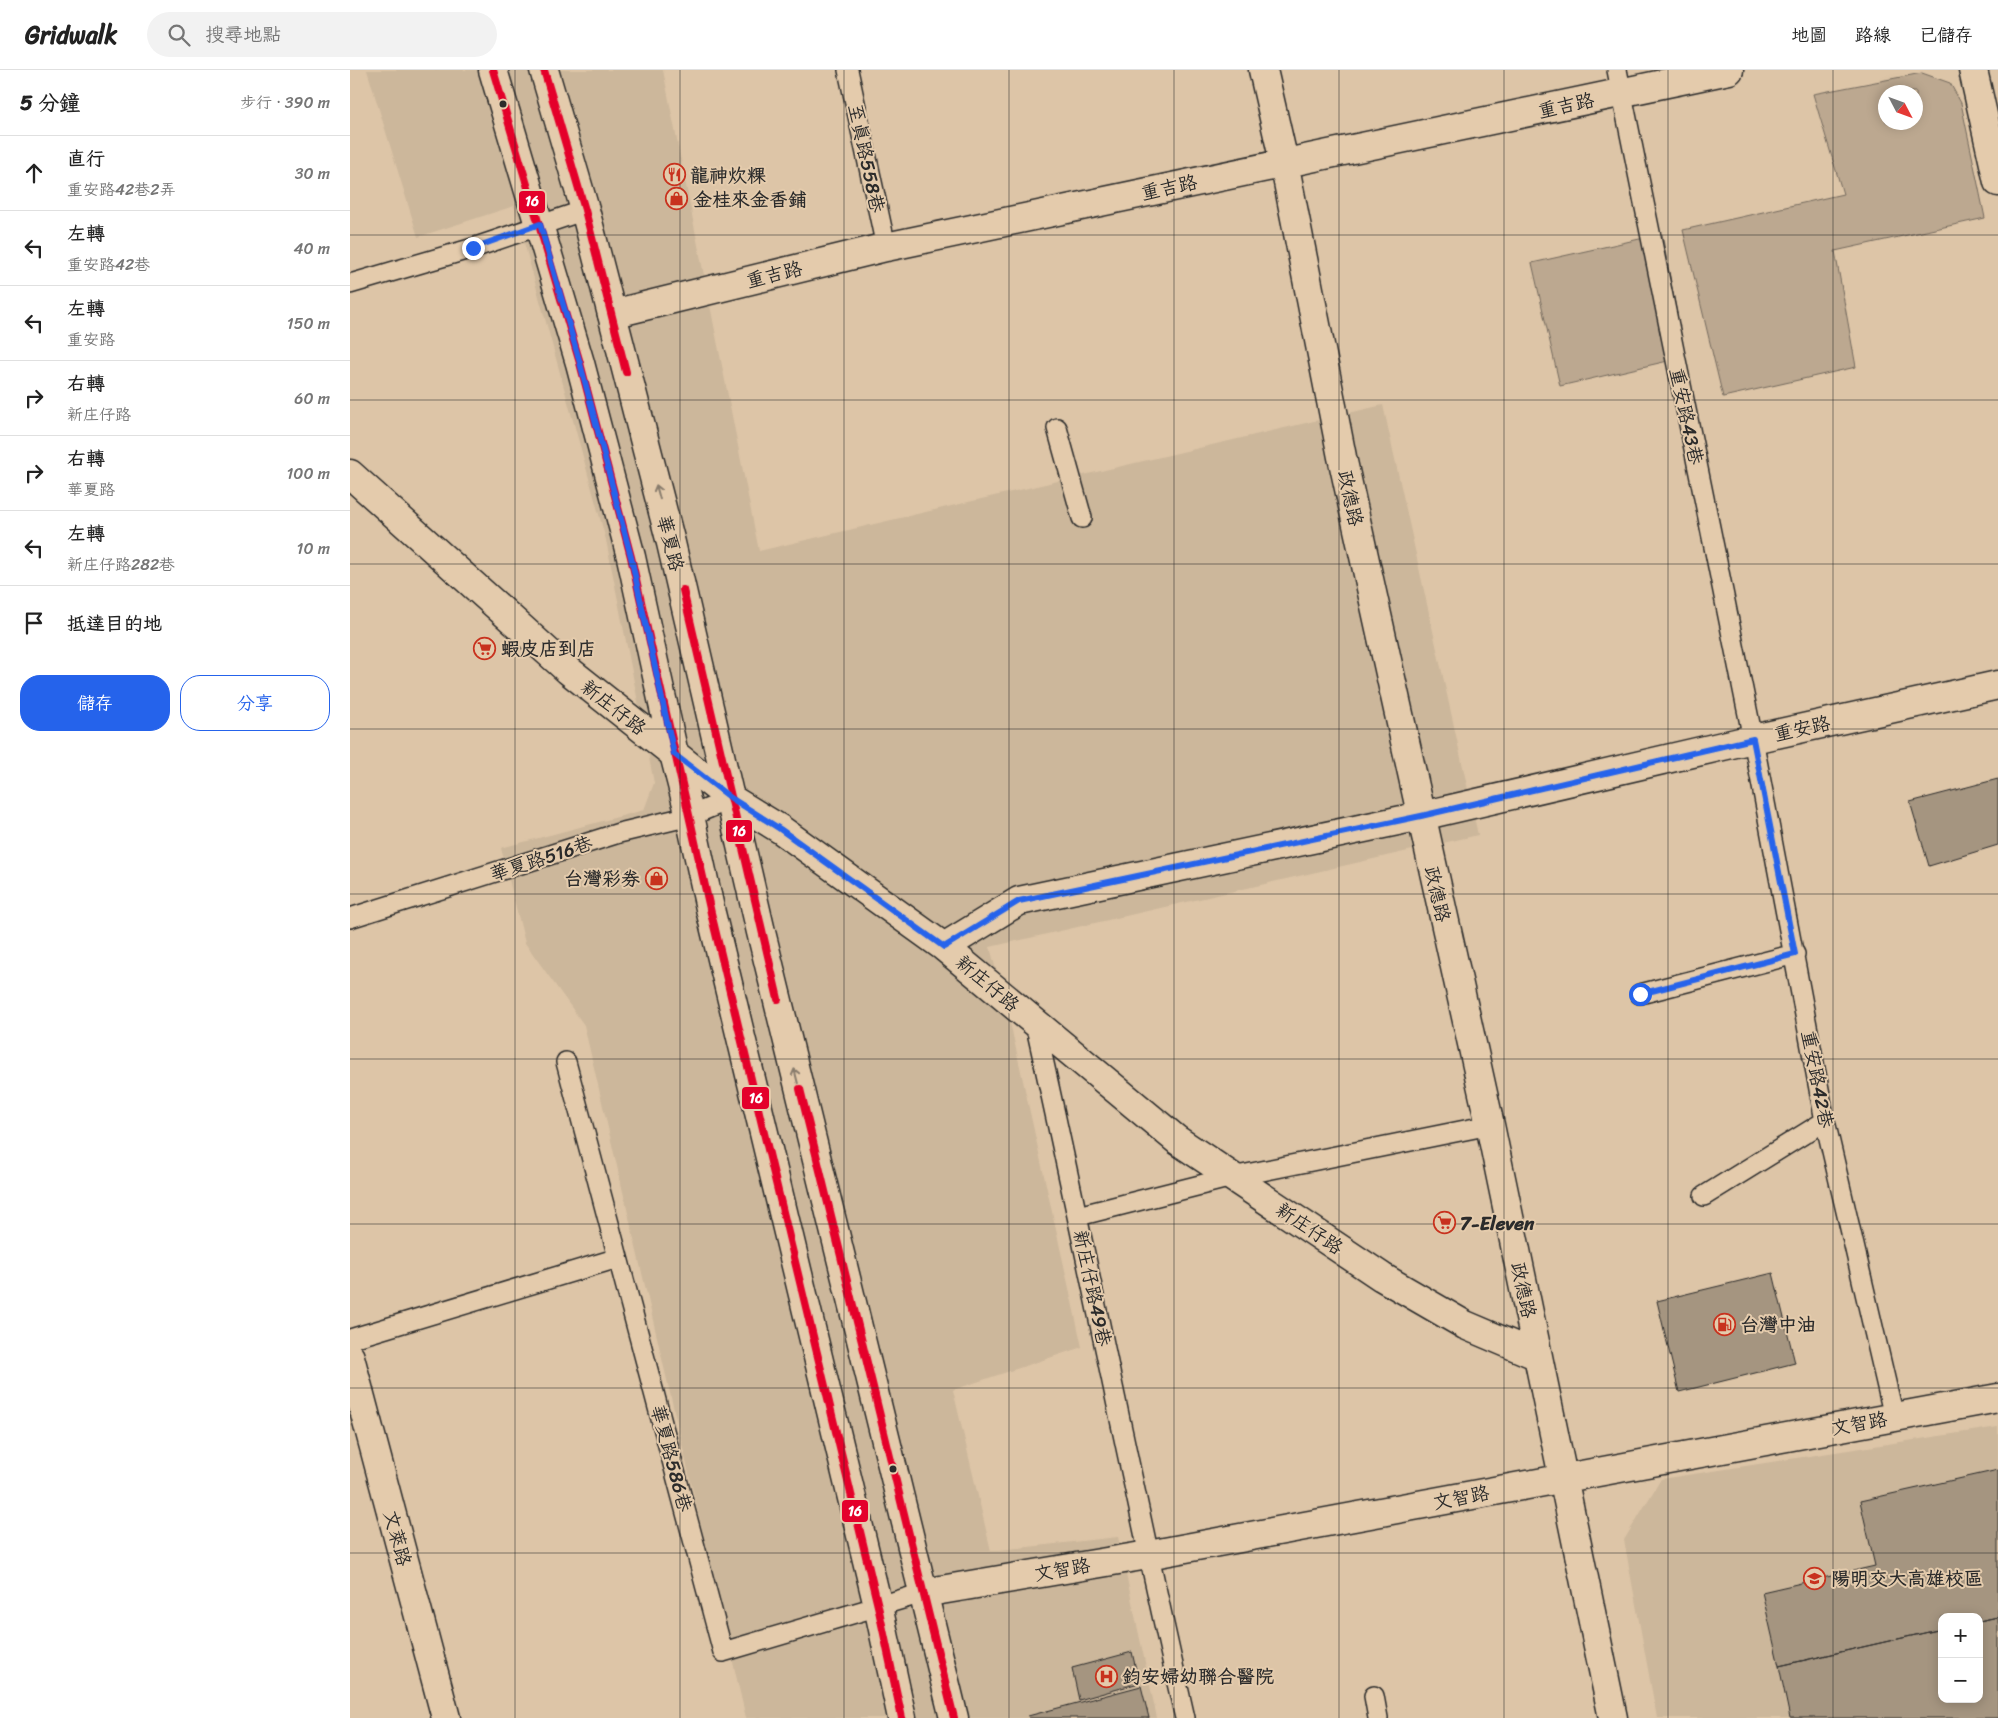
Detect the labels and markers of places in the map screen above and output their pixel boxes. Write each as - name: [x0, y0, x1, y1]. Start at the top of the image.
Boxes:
- unlabelled marker: [498, 99, 508, 109]
- place label: 龍神炊粿: [690, 159, 766, 192]
- restaurant icon: 龍神炊粿: [662, 163, 686, 187]
- place label: 金桂來金香鋪: [693, 183, 807, 216]
- shop icon: 金桂來金香鋪: [665, 187, 689, 211]
- place label: 蝦皮店到店: [501, 632, 596, 665]
- supermarket icon: 蝦皮店到店: [473, 636, 497, 660]
- place label: 台灣彩券: [564, 862, 640, 895]
- shop icon: 台灣彩券: [644, 866, 668, 890]
- place label: 7-Eleven: [1460, 1207, 1535, 1240]
- supermarket icon: 7-Eleven: [1432, 1211, 1456, 1235]
- place label: 台灣中油: [1740, 1308, 1816, 1341]
- fuel station icon: 台灣中油: [1712, 1312, 1736, 1336]
- unlabelled marker: [888, 1464, 898, 1474]
- place label: 陽明交大高雄校區: [1831, 1562, 1983, 1595]
- school or university icon: 陽明交大高雄校區: [1803, 1566, 1827, 1590]
- place label: 鈞安婦幼聯合醫院: [1122, 1660, 1274, 1693]
- hospital icon: 鈞安婦幼聯合醫院: [1094, 1664, 1118, 1688]

